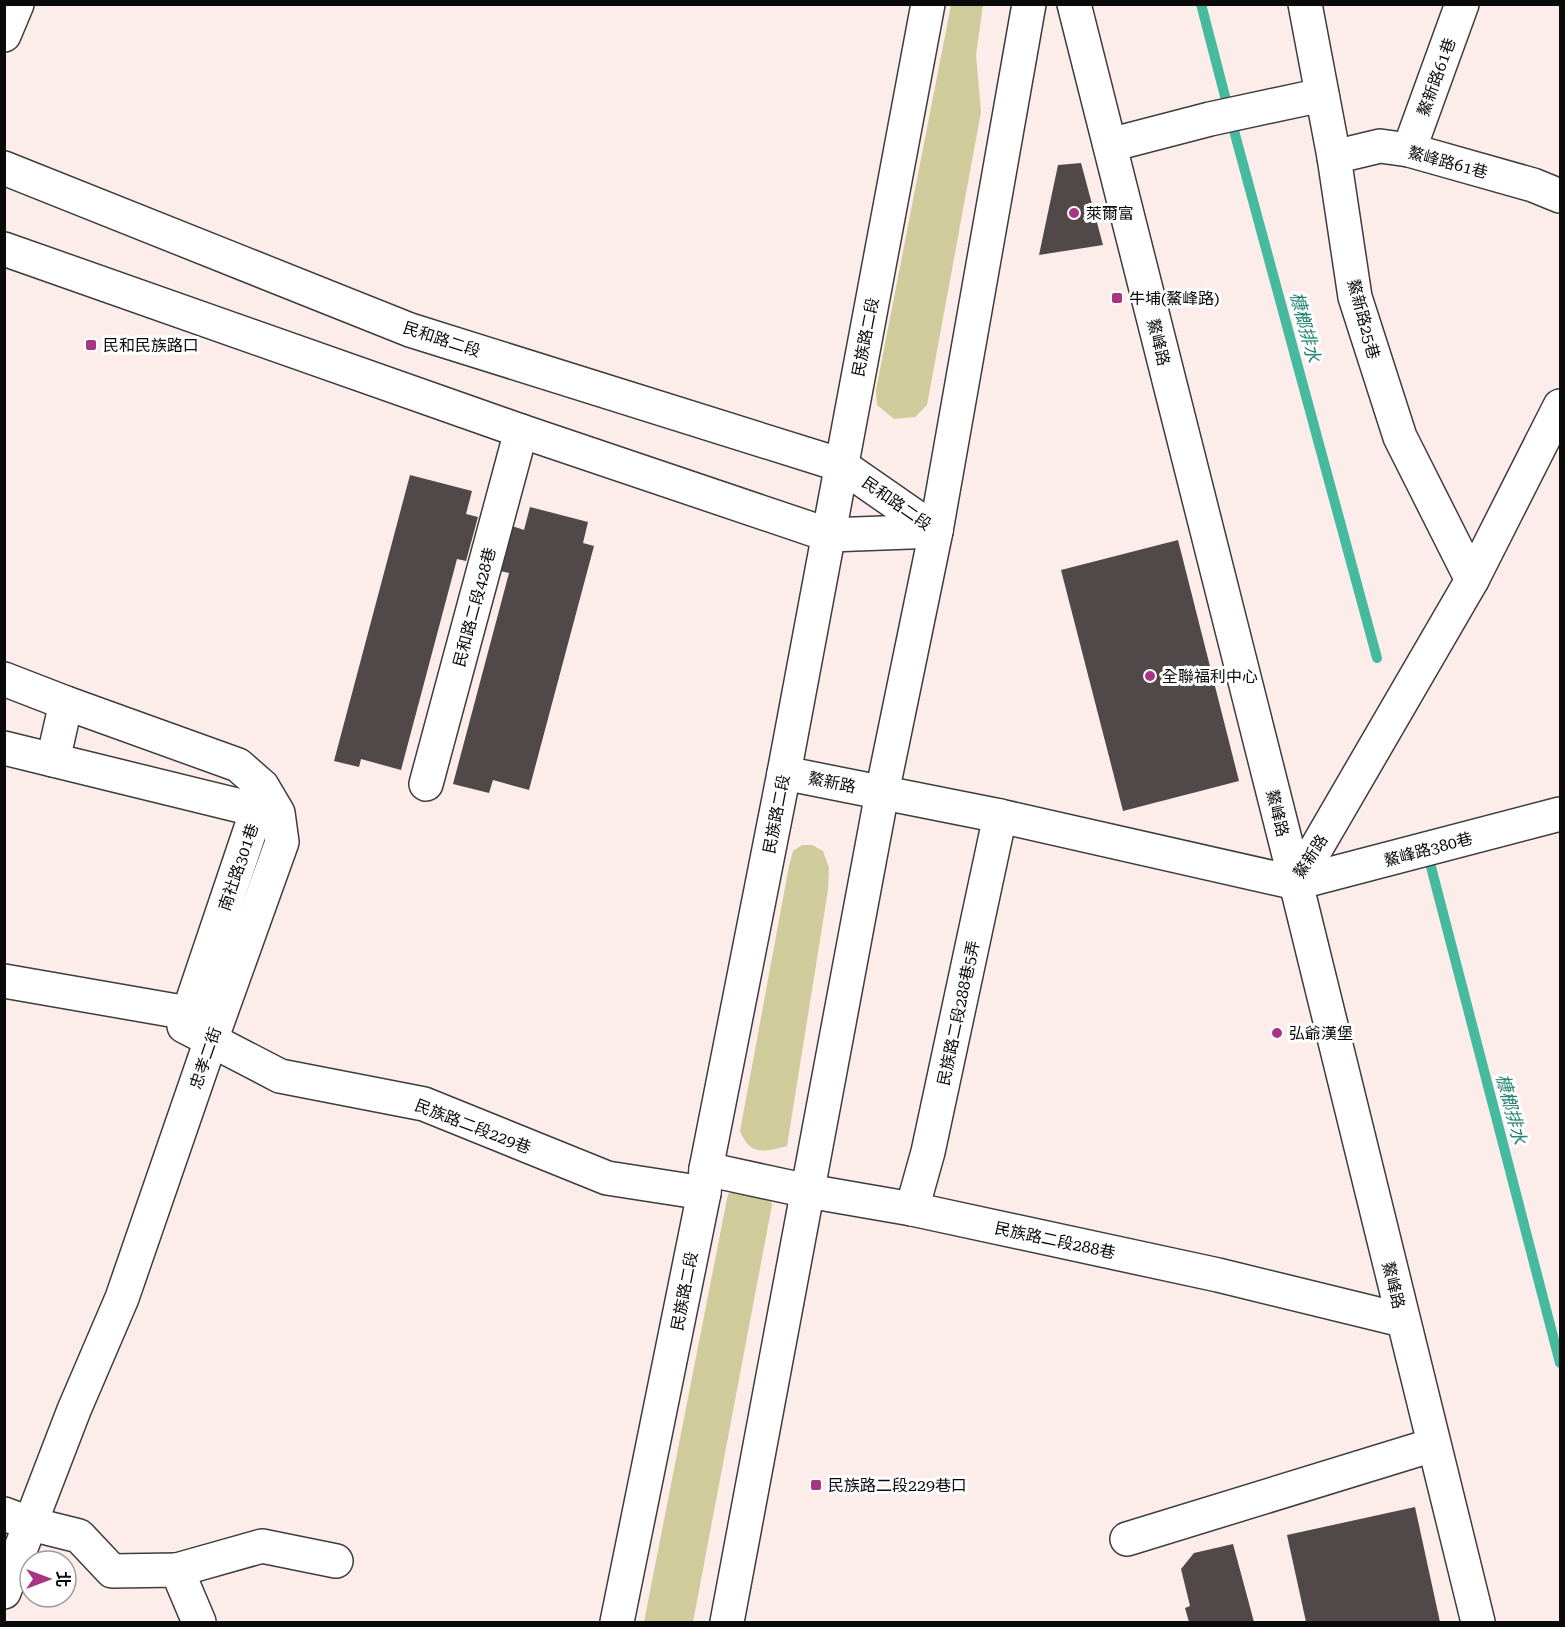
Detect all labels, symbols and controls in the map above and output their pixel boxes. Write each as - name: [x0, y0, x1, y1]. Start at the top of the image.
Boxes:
- street label: 鰲新路61巷: [1414, 35, 1459, 119]
- street label: 鰲峰路61巷: [1406, 143, 1490, 182]
- place label: 萊爾富: [1086, 204, 1134, 223]
- marker: 萊爾富: [1067, 206, 1081, 220]
- street label: 鰲新路25巷: [1344, 277, 1383, 361]
- place label: 牛埔(鰲峰路): [1129, 289, 1219, 308]
- water label: 槺榔排水: [1286, 289, 1325, 365]
- marker: 牛埔(鰲峰路): [1110, 291, 1124, 305]
- street label: 民族路二段: [849, 296, 882, 378]
- street label: 鰲峰路: [1143, 317, 1174, 368]
- street label: 民和路二段: [401, 318, 483, 361]
- place label: 民和民族路口: [103, 336, 199, 355]
- marker: 民和民族路口: [84, 338, 98, 352]
- street label: 民和路二段: [858, 473, 935, 534]
- street label: 民和路二段428巷: [449, 545, 500, 669]
- place label: 全聯福利中心: [1162, 667, 1258, 686]
- marker: 全聯福利中心: [1143, 669, 1157, 683]
- street label: 鰲新路: [807, 769, 857, 796]
- street label: 民族路二段: [760, 773, 793, 855]
- street label: 鰲峰路: [1262, 788, 1293, 839]
- street label: 南社路301巷: [215, 821, 262, 913]
- street label: 鰲峰路380巷: [1382, 829, 1474, 870]
- street label: 鰲新路: [1289, 831, 1331, 882]
- street label: 民族路二段288巷5弄: [934, 939, 983, 1087]
- place label: 弘爺漢堡: [1289, 1024, 1353, 1043]
- street label: 忠孝二街: [186, 1025, 225, 1092]
- marker: 弘爺漢堡: [1270, 1026, 1284, 1040]
- water label: 槺榔排水: [1492, 1071, 1531, 1147]
- street label: 民族路二段229巷: [412, 1096, 534, 1157]
- street label: 民族路二段288巷: [993, 1218, 1117, 1263]
- street label: 民族路二段: [668, 1250, 701, 1332]
- street label: 鰲峰路: [1378, 1260, 1409, 1311]
- place label: 民族路二段229巷口: [828, 1476, 967, 1495]
- marker: 民族路二段229巷口: [809, 1478, 823, 1492]
- north arrow: [18, 1549, 78, 1609]
- text: 北: [53, 1571, 72, 1587]

